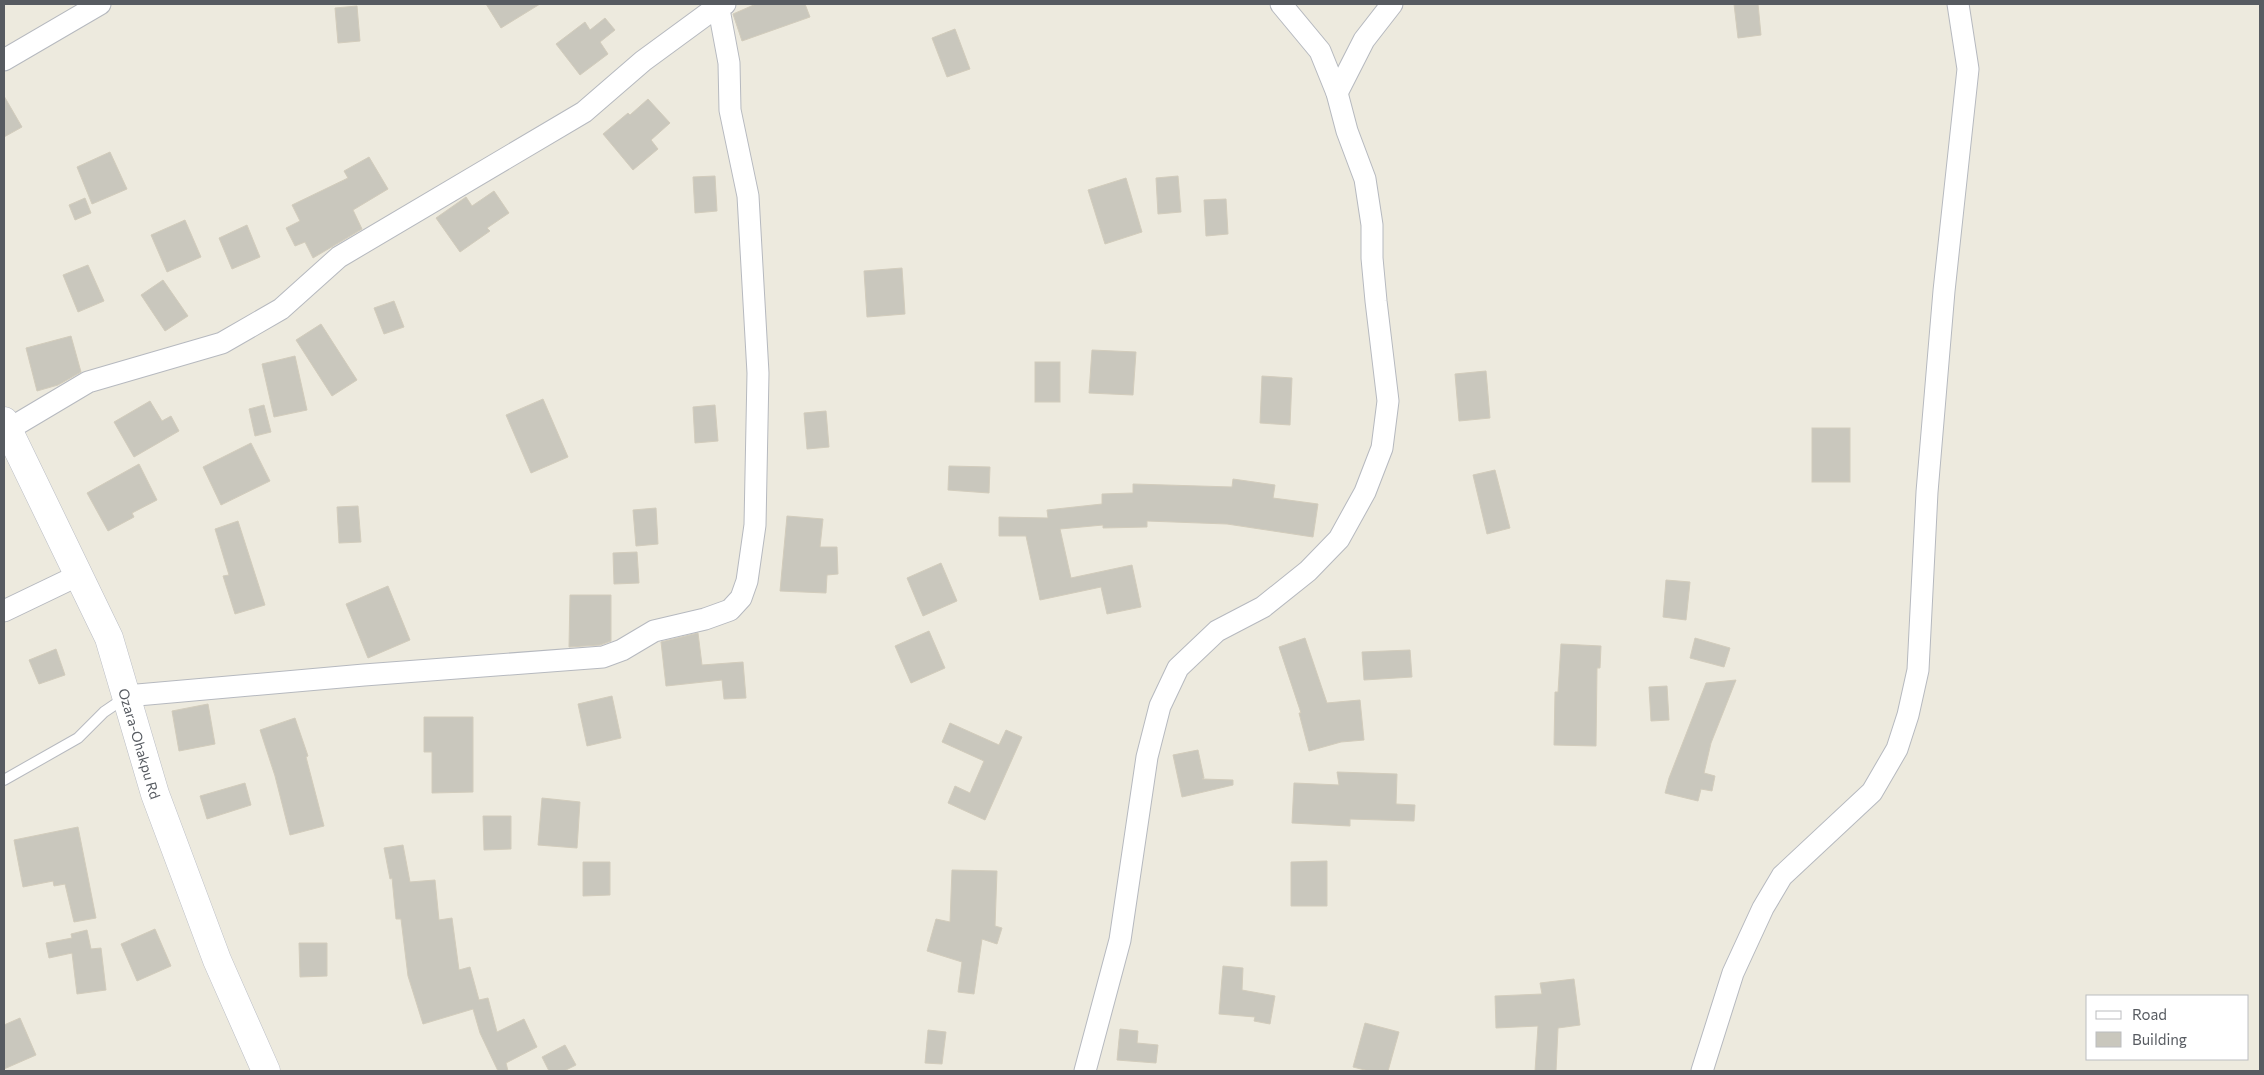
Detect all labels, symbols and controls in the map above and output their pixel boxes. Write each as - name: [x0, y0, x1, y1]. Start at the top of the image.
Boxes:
- street label: Ozara-Ohakpu Rd: [116, 686, 165, 801]
- legend: [2086, 995, 2249, 1060]
- text: Road: [2132, 1005, 2167, 1023]
- text: Building: [2132, 1030, 2187, 1048]

